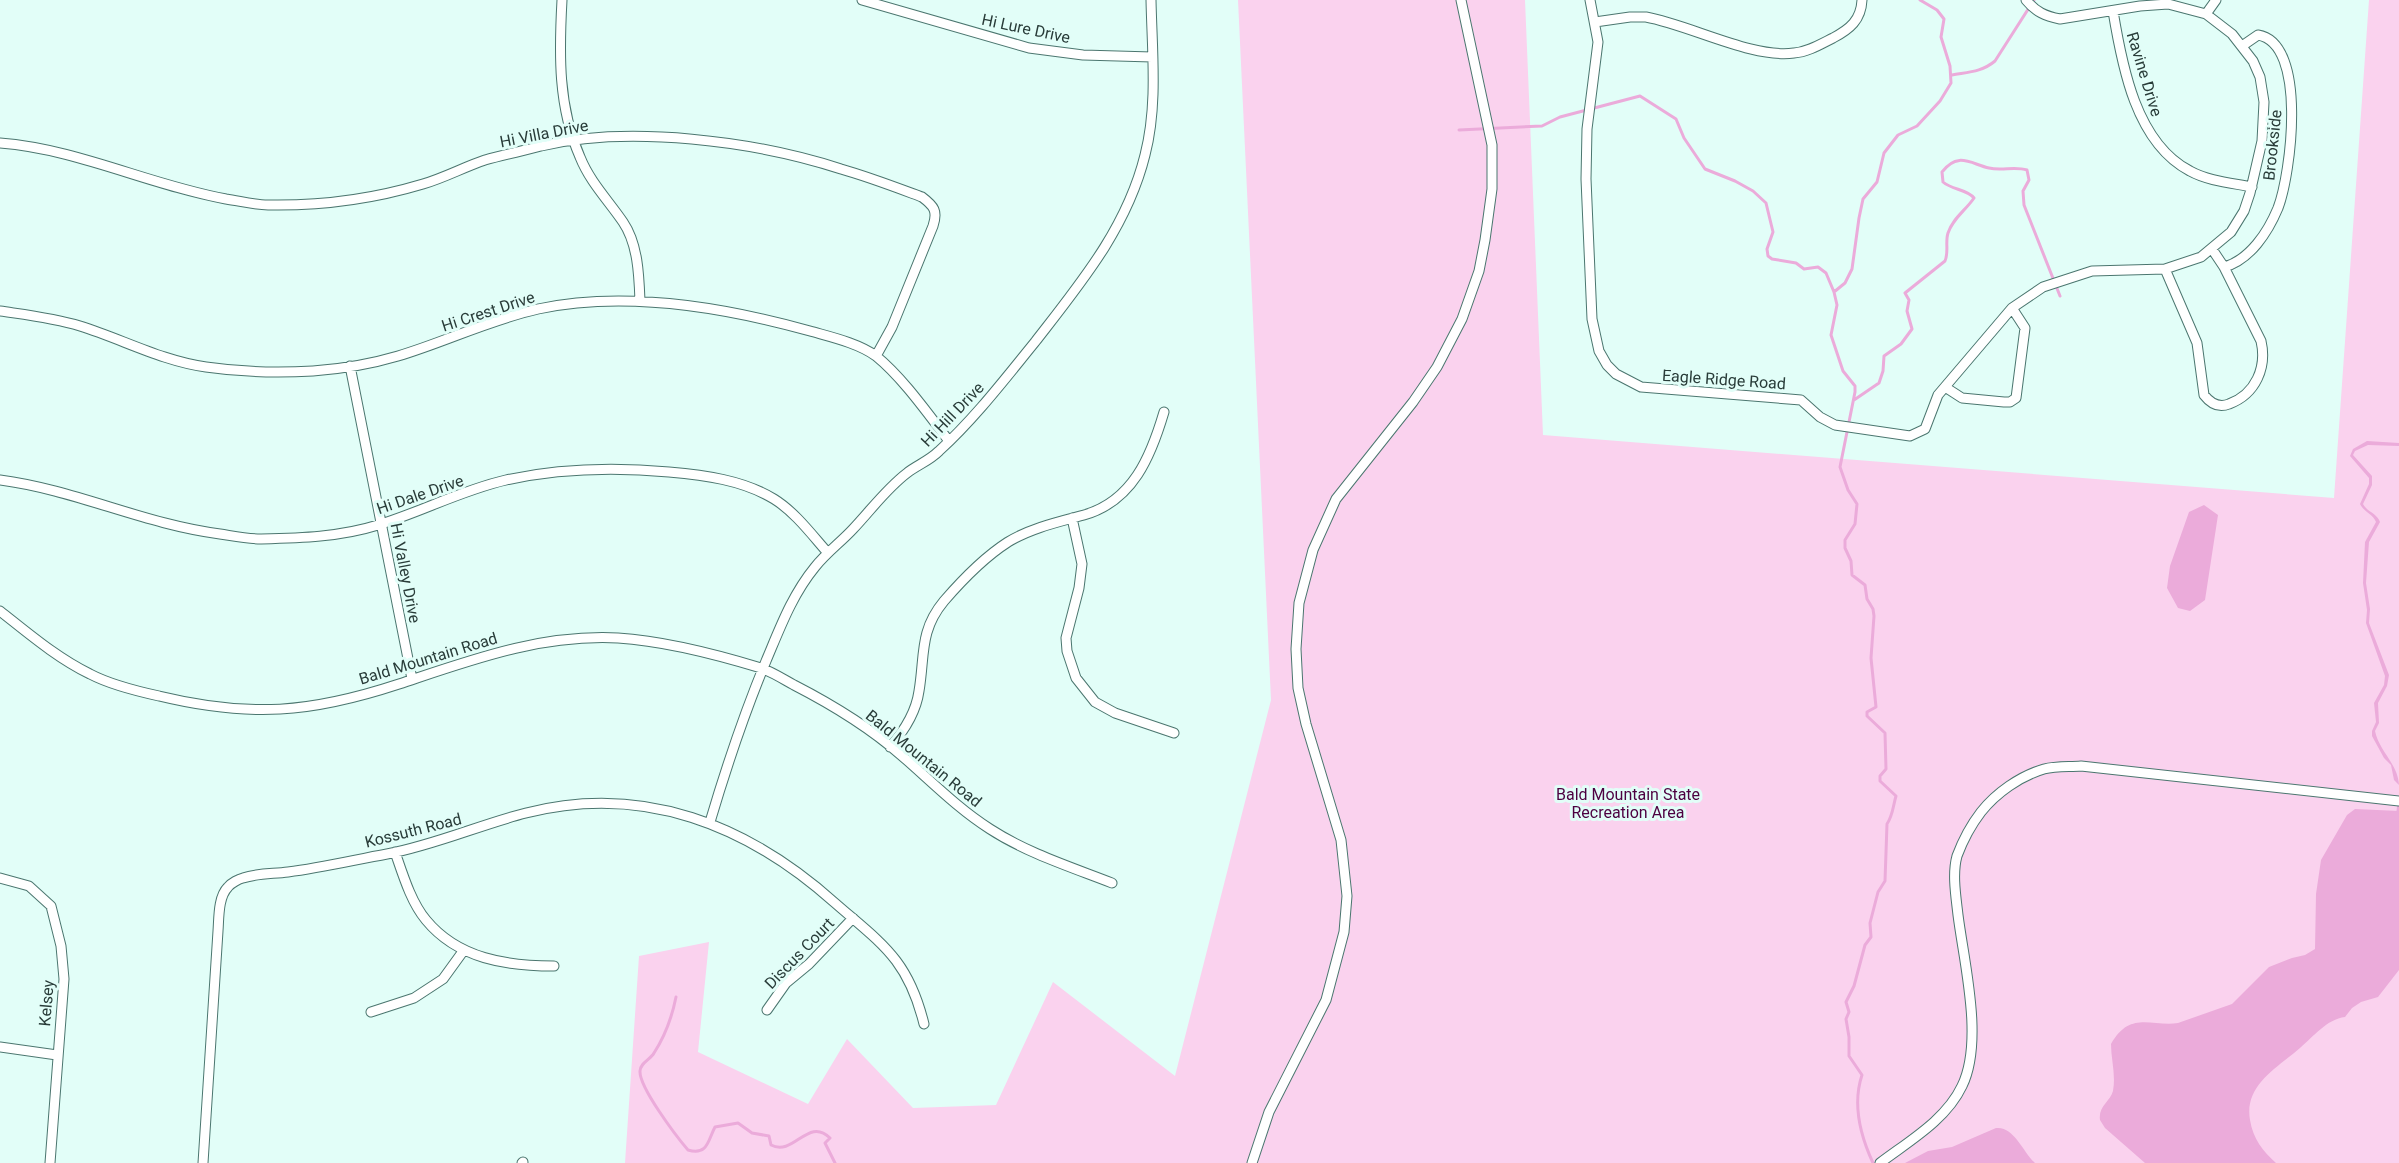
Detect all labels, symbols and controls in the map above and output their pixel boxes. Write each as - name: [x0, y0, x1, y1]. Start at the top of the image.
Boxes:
- street label: Hi Lure Drive: [980, 10, 1072, 47]
- street label: Ravine Drive: [2123, 30, 2166, 119]
- street label: Brookside: [2259, 109, 2286, 181]
- street label: Hi Villa Drive: [498, 116, 590, 151]
- street label: Hi Crest Drive: [439, 287, 537, 335]
- street label: Eagle Ridge Road: [1661, 366, 1787, 393]
- street label: Hi Hill Drive: [917, 378, 988, 451]
- street label: Hi Dale Drive: [374, 471, 466, 518]
- street label: Hi Valley Drive: [387, 521, 425, 625]
- street label: Bald Mountain Road: [357, 628, 500, 689]
- street label: Bald Mountain Road: [862, 706, 985, 811]
- park label: Bald Mountain State Recreation Area: [1556, 785, 1700, 822]
- street label: Kossuth Road: [363, 809, 463, 852]
- street label: Discus Court: [761, 914, 838, 993]
- street label: Kelsey: [35, 979, 58, 1027]

